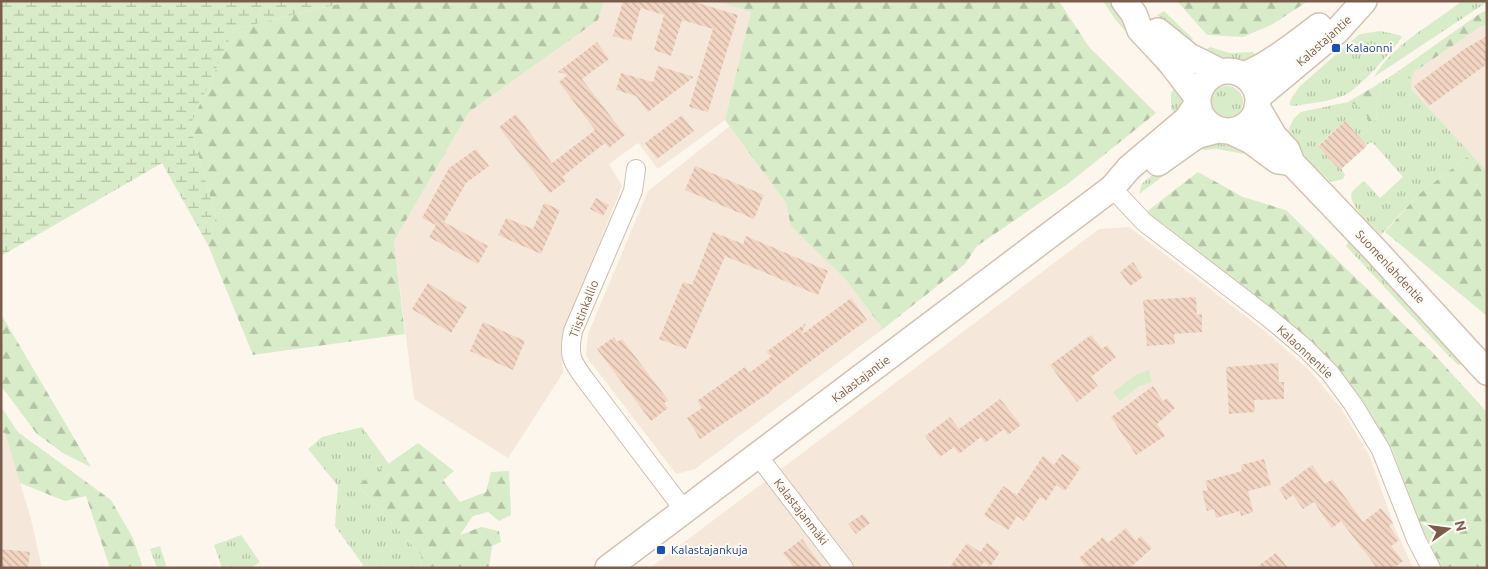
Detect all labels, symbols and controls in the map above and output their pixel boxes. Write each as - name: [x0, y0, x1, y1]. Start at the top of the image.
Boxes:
- street label: Kalastajantie: [1294, 13, 1354, 69]
- place label: Kalaonni: [1346, 41, 1393, 54]
- marker: Kalaonni: [1330, 42, 1342, 54]
- street label: Suomenlahdentie: [1353, 228, 1427, 306]
- street label: Tiistinkallio: [567, 278, 601, 340]
- street label: Kalaonnentie: [1275, 323, 1336, 381]
- street label: Kalastajantie: [829, 353, 892, 405]
- street label: Kalastajanmäki: [772, 476, 831, 547]
- north arrow: [1423, 504, 1473, 554]
- text: N: [1452, 519, 1470, 533]
- place label: Kalastajankuja: [671, 543, 748, 556]
- marker: Kalastajankuja: [655, 544, 667, 556]

